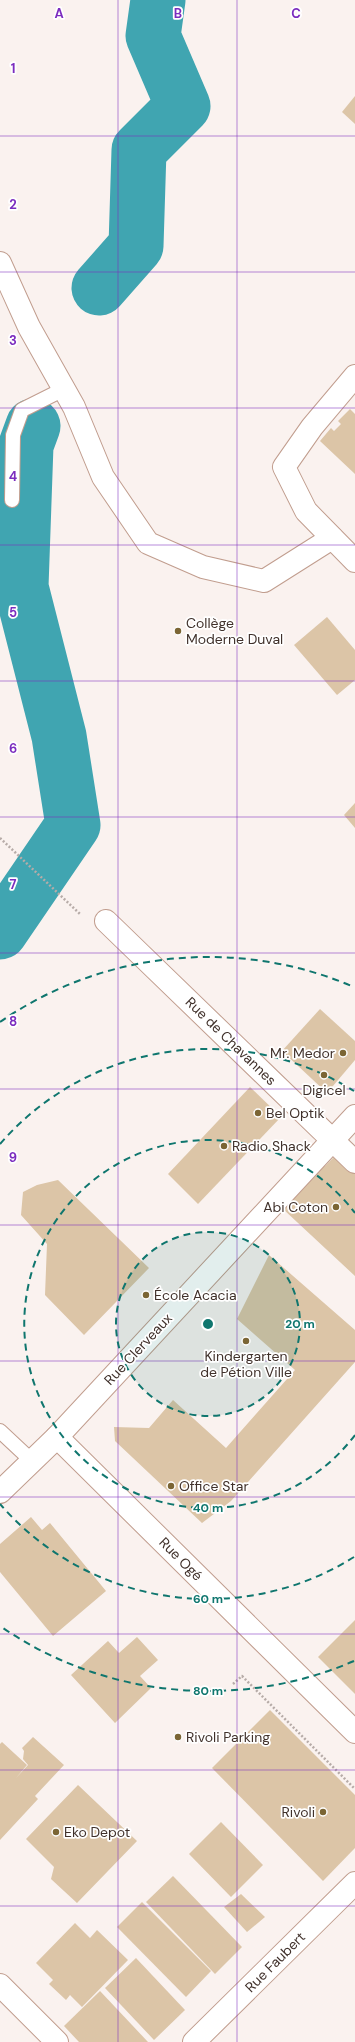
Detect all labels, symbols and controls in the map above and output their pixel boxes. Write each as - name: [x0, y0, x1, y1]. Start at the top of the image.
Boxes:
- text: A: [54, 5, 64, 22]
- text: B: [174, 5, 182, 22]
- text: C: [291, 5, 301, 22]
- text: 1: [11, 60, 15, 77]
- text: 2: [9, 196, 17, 213]
- text: 3: [9, 332, 17, 349]
- text: 4: [9, 468, 17, 485]
- text: 5: [9, 604, 17, 621]
- place label: Collège Moderne Duval: [186, 614, 283, 648]
- marker: Collège Moderne Duval: [173, 626, 183, 636]
- text: 6: [9, 740, 17, 757]
- text: 7: [10, 876, 17, 893]
- street label: Rue de Chavannes: [182, 993, 280, 1089]
- text: 8: [9, 1013, 17, 1030]
- place label: Mr. Medor: [270, 1044, 335, 1062]
- marker: Mr. Medor: [338, 1048, 348, 1058]
- marker: Digicel: [319, 1070, 329, 1080]
- place label: Digicel: [302, 1081, 346, 1099]
- place label: Bel Optik: [266, 1104, 324, 1122]
- marker: Bel Optik: [253, 1108, 263, 1118]
- place label: Radio Shack: [232, 1137, 311, 1155]
- marker: Radio Shack: [219, 1141, 229, 1151]
- text: 9: [9, 1149, 17, 1166]
- place label: Abi Coton: [263, 1198, 328, 1216]
- marker: Abi Coton: [331, 1202, 341, 1212]
- place label: École Acacia: [154, 1286, 237, 1304]
- marker: École Acacia: [141, 1290, 151, 1300]
- street label: Rue Clerveaux: [100, 1309, 176, 1389]
- text: 20 m: [285, 1316, 315, 1332]
- centre of rings: [201, 1317, 215, 1331]
- marker: Kindergarten de Pétion Ville: [241, 1336, 251, 1346]
- place label: Kindergarten de Pétion Ville: [200, 1347, 292, 1381]
- place label: Office Star: [179, 1477, 249, 1495]
- marker: Office Star: [166, 1481, 176, 1491]
- text: 40 m: [193, 1500, 223, 1516]
- street label: Rue Ogé: [155, 1533, 207, 1585]
- text: 60 m: [193, 1591, 223, 1607]
- text: 80 m: [193, 1683, 223, 1699]
- place label: Rivoli Parking: [186, 1728, 270, 1746]
- marker: Rivoli Parking: [173, 1732, 183, 1742]
- place label: Rivoli: [282, 1803, 315, 1821]
- marker: Rivoli: [318, 1807, 328, 1817]
- place label: Eko Depot: [64, 1823, 130, 1841]
- marker: Eko Depot: [51, 1827, 61, 1837]
- street label: Rue Faubert: [241, 1928, 309, 1996]

